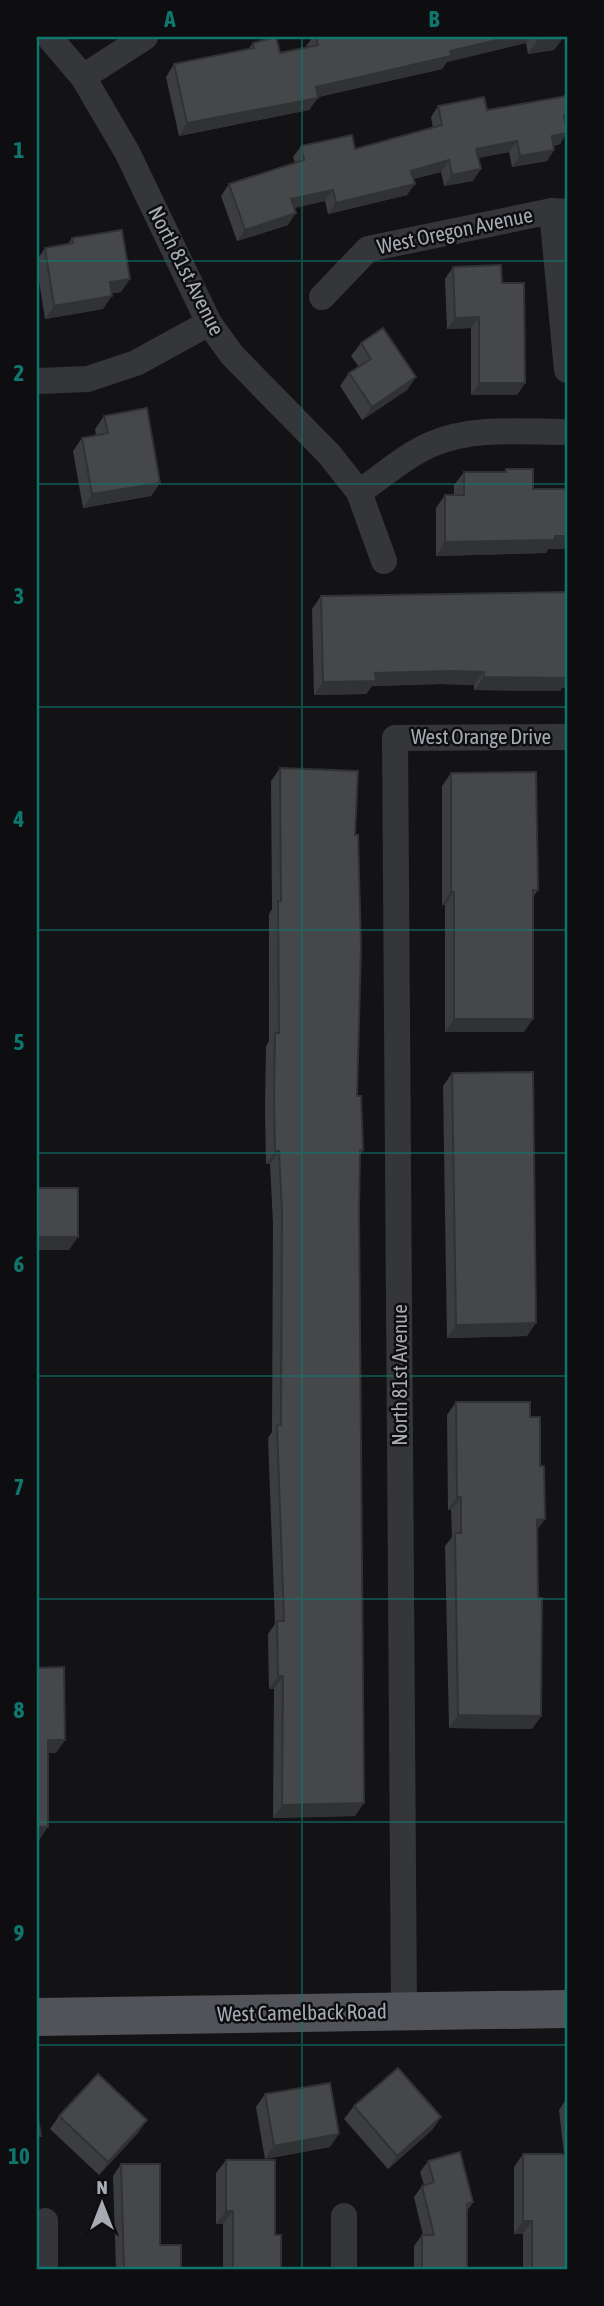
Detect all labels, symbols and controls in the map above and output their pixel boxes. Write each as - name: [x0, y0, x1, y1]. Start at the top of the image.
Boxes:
- text: A: [163, 6, 176, 32]
- text: B: [429, 6, 440, 32]
- text: 1: [14, 137, 25, 163]
- street label: North 81st Avenue: [144, 202, 230, 339]
- street label: West Oregon Avenue: [375, 202, 535, 258]
- text: 2: [14, 360, 24, 386]
- text: 3: [14, 583, 24, 609]
- street label: West Orange Drive: [411, 724, 551, 748]
- text: 4: [13, 806, 25, 832]
- text: 5: [14, 1029, 25, 1055]
- text: 6: [14, 1251, 25, 1277]
- street label: North 81st Avenue: [387, 1304, 411, 1446]
- text: 7: [14, 1474, 24, 1500]
- text: 8: [14, 1697, 25, 1723]
- text: 9: [14, 1920, 25, 1946]
- street label: West Camelback Road: [217, 1999, 387, 2025]
- text: 10: [8, 2143, 30, 2169]
- north arrow: [66, 2170, 136, 2240]
- text: N: [96, 2176, 108, 2198]

